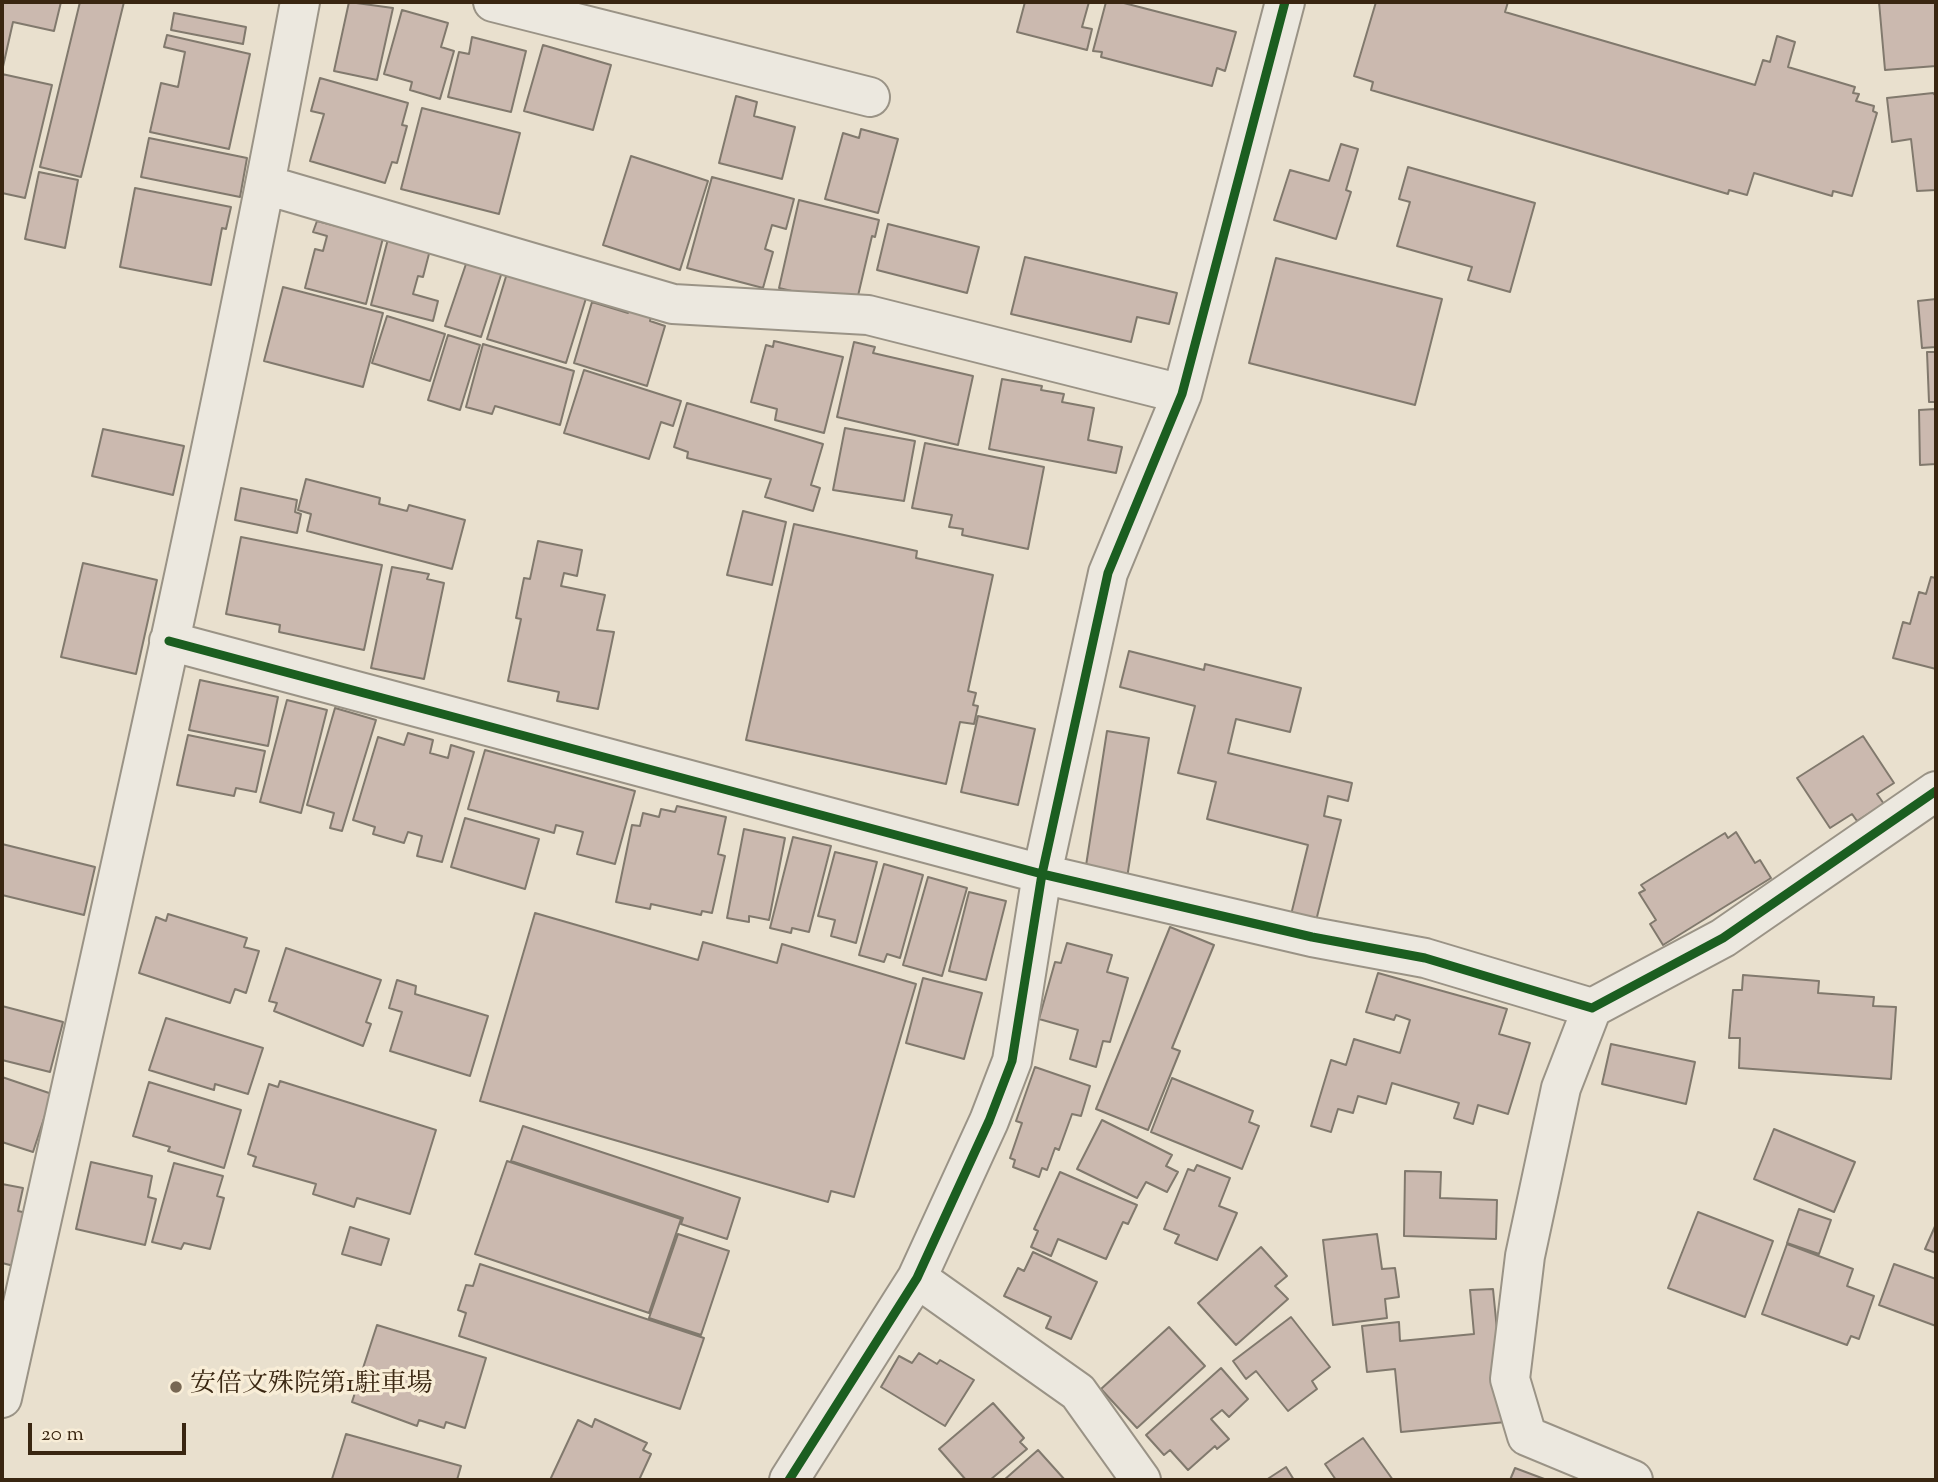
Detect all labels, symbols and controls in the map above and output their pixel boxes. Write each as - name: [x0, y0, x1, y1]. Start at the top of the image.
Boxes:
- place label: 安倍文殊院第1駐車場: [190, 1371, 433, 1403]
- marker: 安倍文殊院第1駐車場: [168, 1379, 184, 1395]
- scale bar: [32, 1408, 189, 1452]
- text: 20 m: [41, 1420, 84, 1450]

